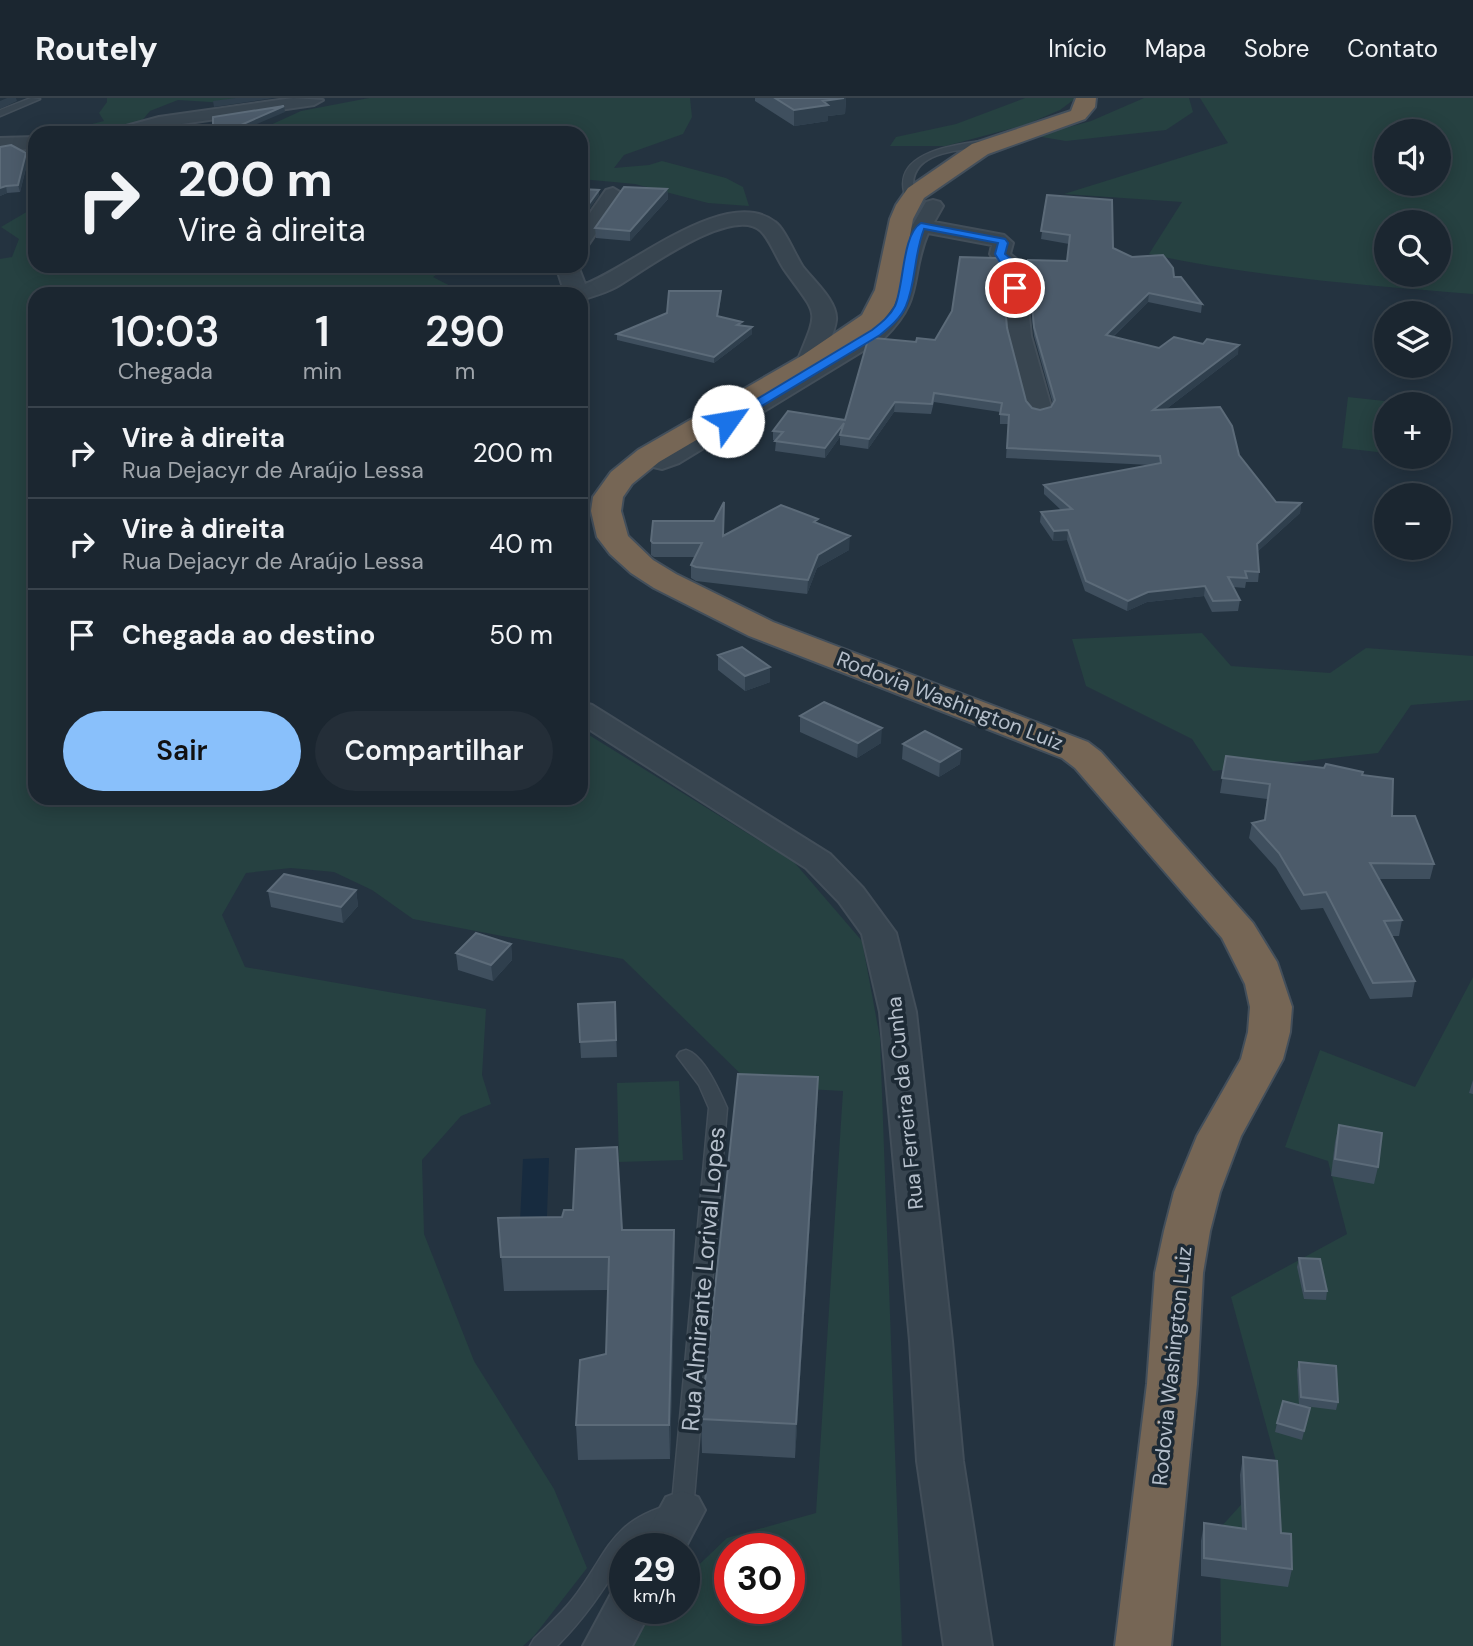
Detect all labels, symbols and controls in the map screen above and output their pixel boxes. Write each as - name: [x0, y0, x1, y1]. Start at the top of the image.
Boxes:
- text: Routely: [35, 27, 158, 70]
- text: Início: [1048, 33, 1107, 64]
- text: Mapa: [1145, 33, 1206, 64]
- text: Sobre: [1244, 33, 1309, 64]
- text: Contato: [1347, 33, 1438, 64]
- map controls: [1374, 119, 1451, 560]
- button: sound: [1374, 119, 1451, 196]
- text: 200 m: [178, 147, 333, 211]
- icon: right: [63, 154, 154, 245]
- text: Vire à direita: [178, 209, 366, 251]
- button: search: [1374, 210, 1451, 287]
- pin: [985, 258, 1045, 318]
- icon: arrive: [996, 269, 1034, 307]
- button: layers: [1374, 301, 1451, 378]
- text: 10:03: [111, 304, 220, 359]
- text: 1: [315, 304, 330, 359]
- text: 290: [425, 304, 505, 359]
- text: Chegada: [118, 356, 213, 386]
- text: min: [303, 356, 342, 386]
- text: m: [455, 356, 475, 386]
- position arrow: [691, 384, 765, 458]
- button: +: [1374, 392, 1451, 469]
- text: Vire à direita: [122, 421, 285, 455]
- icon: right: [63, 434, 101, 472]
- text: 200 m: [473, 436, 553, 470]
- text: Rua Dejacyr de Araújo Lessa: [122, 455, 424, 485]
- button: −: [1374, 483, 1451, 560]
- text: Vire à direita: [122, 512, 285, 546]
- icon: right: [63, 525, 101, 563]
- text: 40 m: [489, 527, 553, 561]
- text: Rua Dejacyr de Araújo Lessa: [122, 546, 424, 576]
- icon: arrive: [63, 616, 101, 654]
- text: Chegada ao destino: [122, 618, 375, 652]
- text: 50 m: [489, 618, 553, 652]
- street label: Rodovia Washington Luiz: [833, 645, 1067, 757]
- button: Sair: [63, 711, 301, 791]
- button: Compartilhar: [315, 711, 553, 791]
- street label: Rua Ferreira da Cunha: [880, 995, 930, 1211]
- street label: Rua Almirante Lorival Lopes: [674, 1125, 732, 1433]
- street label: Rodovia Washington Luiz: [1146, 1245, 1198, 1487]
- speed limit sign: 30: [714, 1533, 805, 1624]
- text: 29: [633, 1546, 676, 1592]
- text: km/h: [633, 1584, 676, 1608]

